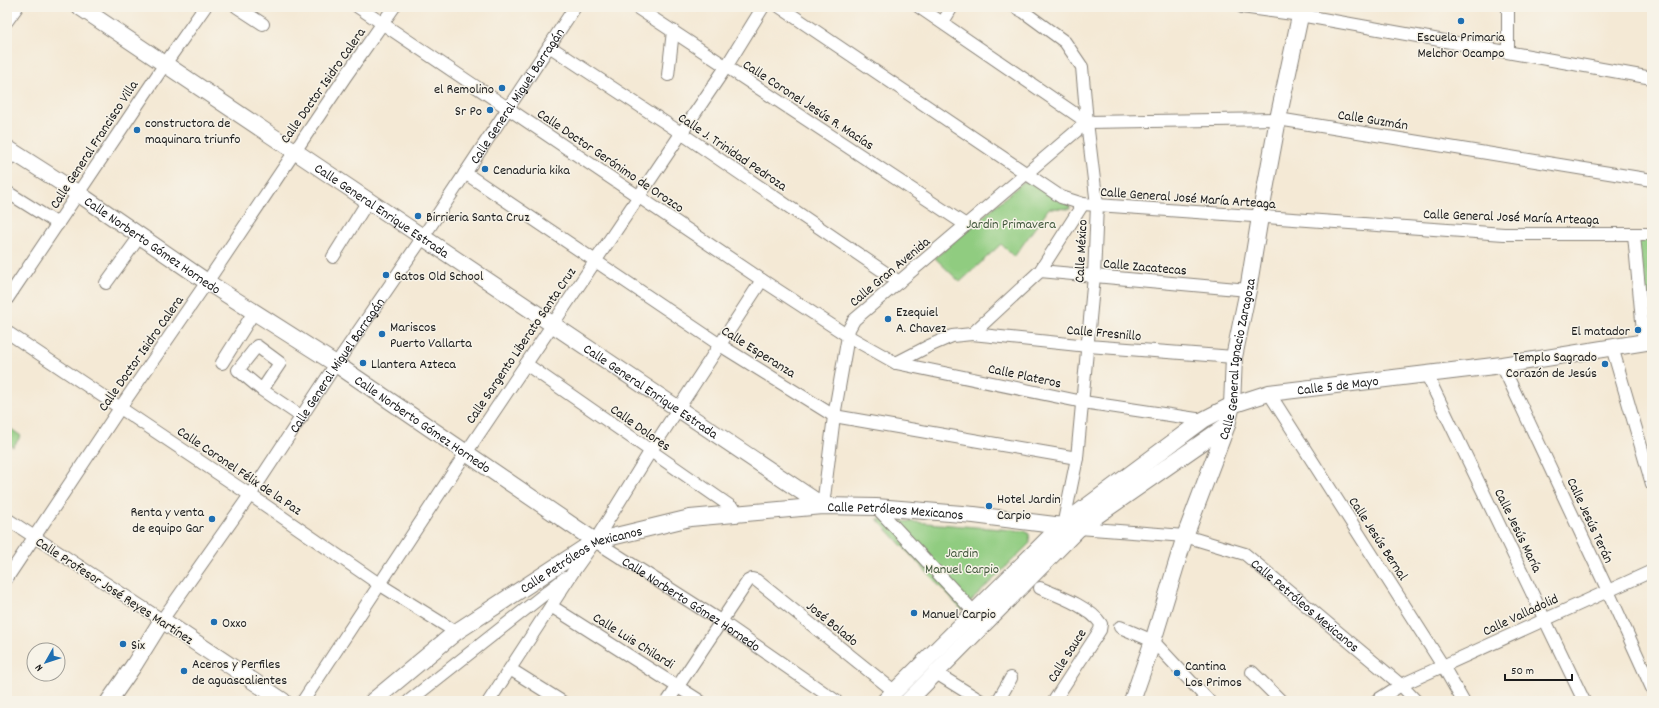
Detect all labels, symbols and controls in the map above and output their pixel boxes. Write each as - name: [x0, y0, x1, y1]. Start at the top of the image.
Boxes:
- marker: Escuela Primaria Melchor Ocampo: [1456, 16, 1466, 26]
- street label: Calle Doctor Isidro Calera: [276, 24, 371, 148]
- street label: Calle General Miguel Barragán: [466, 25, 570, 169]
- place label: Escuela Primaria Melchor Ocampo: [1417, 28, 1505, 64]
- street label: Calle Coronel Jesús R. Macías: [738, 56, 878, 156]
- street label: Calle General Francisco Villa: [45, 76, 144, 213]
- place label: el Remolino: [434, 80, 494, 100]
- marker: el Remolino: [497, 83, 507, 93]
- place label: Sr Po: [455, 102, 482, 122]
- marker: Sr Po: [485, 105, 495, 115]
- street label: Calle Doctor Gerónimo de Orozco: [532, 105, 687, 219]
- street label: Calle Guzmán: [1336, 106, 1409, 136]
- street label: Calle J. Trinidad Pedroza: [673, 109, 791, 197]
- place label: constructora de maquinara triunfo: [145, 114, 241, 150]
- marker: constructora de maquinara triunfo: [132, 125, 142, 135]
- street label: Calle General Enrique Estrada: [310, 159, 453, 264]
- place label: Cenaduria kika: [493, 161, 570, 181]
- marker: Cenaduria kika: [480, 164, 490, 174]
- street label: Calle General José María Arteaga: [1099, 183, 1277, 215]
- street label: Calle Norberto Gómez Hornedo: [79, 192, 224, 300]
- street label: Calle General José María Arteaga: [1423, 205, 1600, 231]
- place label: Birrieria Santa Cruz: [426, 208, 530, 228]
- marker: Birrieria Santa Cruz: [413, 211, 423, 221]
- park label: Jardin Primavera: [966, 215, 1056, 235]
- street label: Calle México: [1070, 219, 1094, 283]
- street label: Calle Gran Avenida: [846, 233, 935, 312]
- street label: Calle Zacatecas: [1102, 254, 1188, 282]
- street label: Calle Sargento Liberato Santa Cruz: [462, 263, 582, 429]
- place label: Gatos Old School: [394, 267, 484, 287]
- marker: Gatos Old School: [381, 270, 391, 280]
- street label: Calle General Ignacio Zaragoza: [1214, 277, 1262, 443]
- street label: Calle Doctor Isidro Calera: [94, 292, 189, 416]
- street label: Calle General Miguel Barragán: [285, 294, 391, 438]
- place label: Ezequiel A. Chavez: [896, 303, 947, 339]
- marker: Ezequiel A. Chavez: [883, 314, 893, 324]
- place label: Mariscos Puerto Vallarta: [390, 318, 472, 354]
- street label: Calle Fresnillo: [1066, 321, 1142, 347]
- street label: Calle Esperanza: [717, 322, 799, 384]
- place label: El matador: [1571, 322, 1631, 342]
- marker: El matador: [1633, 325, 1643, 335]
- marker: Mariscos Puerto Vallarta: [377, 329, 387, 339]
- street label: Calle General Enrique Estrada: [579, 340, 722, 445]
- place label: Templo Sagrado Corazón de Jesús: [1506, 348, 1597, 384]
- place label: Llantera Azteca: [371, 355, 456, 375]
- marker: Llantera Azteca: [358, 358, 368, 368]
- street label: Calle Plateros: [986, 359, 1063, 394]
- marker: Templo Sagrado Corazón de Jesús: [1600, 359, 1610, 369]
- street label: Calle Norberto Gómez Hornedo: [349, 371, 494, 479]
- street label: Calle 5 de Mayo: [1296, 372, 1380, 402]
- street label: Calle Dolores: [606, 400, 674, 457]
- street label: Calle Coronel Félix de la Paz: [172, 422, 306, 521]
- street label: Calle Jesús Terán: [1561, 475, 1618, 567]
- street label: Calle Jesús María: [1488, 486, 1546, 576]
- place label: Hotel Jardin Carpio: [997, 490, 1061, 526]
- street label: Calle Jesús Bernal: [1343, 493, 1412, 585]
- street label: Calle Petróleos Mexicanos: [827, 498, 964, 526]
- marker: Hotel Jardin Carpio: [984, 501, 994, 511]
- place label: Renta y venta de equipo Gar: [131, 503, 205, 539]
- marker: Renta y venta de equipo Gar: [207, 514, 217, 524]
- street label: Calle Petróleos Mexicanos: [517, 522, 645, 599]
- street label: Calle Profesor José Reyes Martínez: [31, 533, 197, 651]
- park label: Jardin Manuel Carpio: [925, 544, 999, 580]
- street label: Calle Norberto Gómez Hornedo: [617, 553, 764, 658]
- street label: Calle Petróleos Mexicanos: [1246, 555, 1363, 658]
- street label: Calle Valladolid: [1480, 590, 1562, 642]
- street label: José Bolado: [801, 597, 862, 652]
- place label: Manuel Carpio: [922, 605, 996, 625]
- marker: Manuel Carpio: [909, 608, 919, 618]
- street label: Calle Luis Chilardi: [588, 609, 678, 675]
- place label: Oxxo: [222, 614, 247, 634]
- marker: Oxxo: [209, 617, 219, 627]
- street label: Calle Sauce: [1043, 625, 1092, 687]
- place label: Six: [131, 636, 145, 656]
- marker: Six: [118, 639, 128, 649]
- north arrow: [26, 642, 66, 682]
- place label: Aceros y Perfiles de aguascalientes: [192, 655, 287, 691]
- scale bar: [1505, 656, 1572, 682]
- place label: Cantina Los Primos: [1185, 657, 1242, 693]
- text: N: [32, 659, 48, 674]
- text: 50 m: [1511, 663, 1534, 680]
- marker: Aceros y Perfiles de aguascalientes: [179, 666, 189, 676]
- marker: Cantina Los Primos: [1172, 668, 1182, 678]

